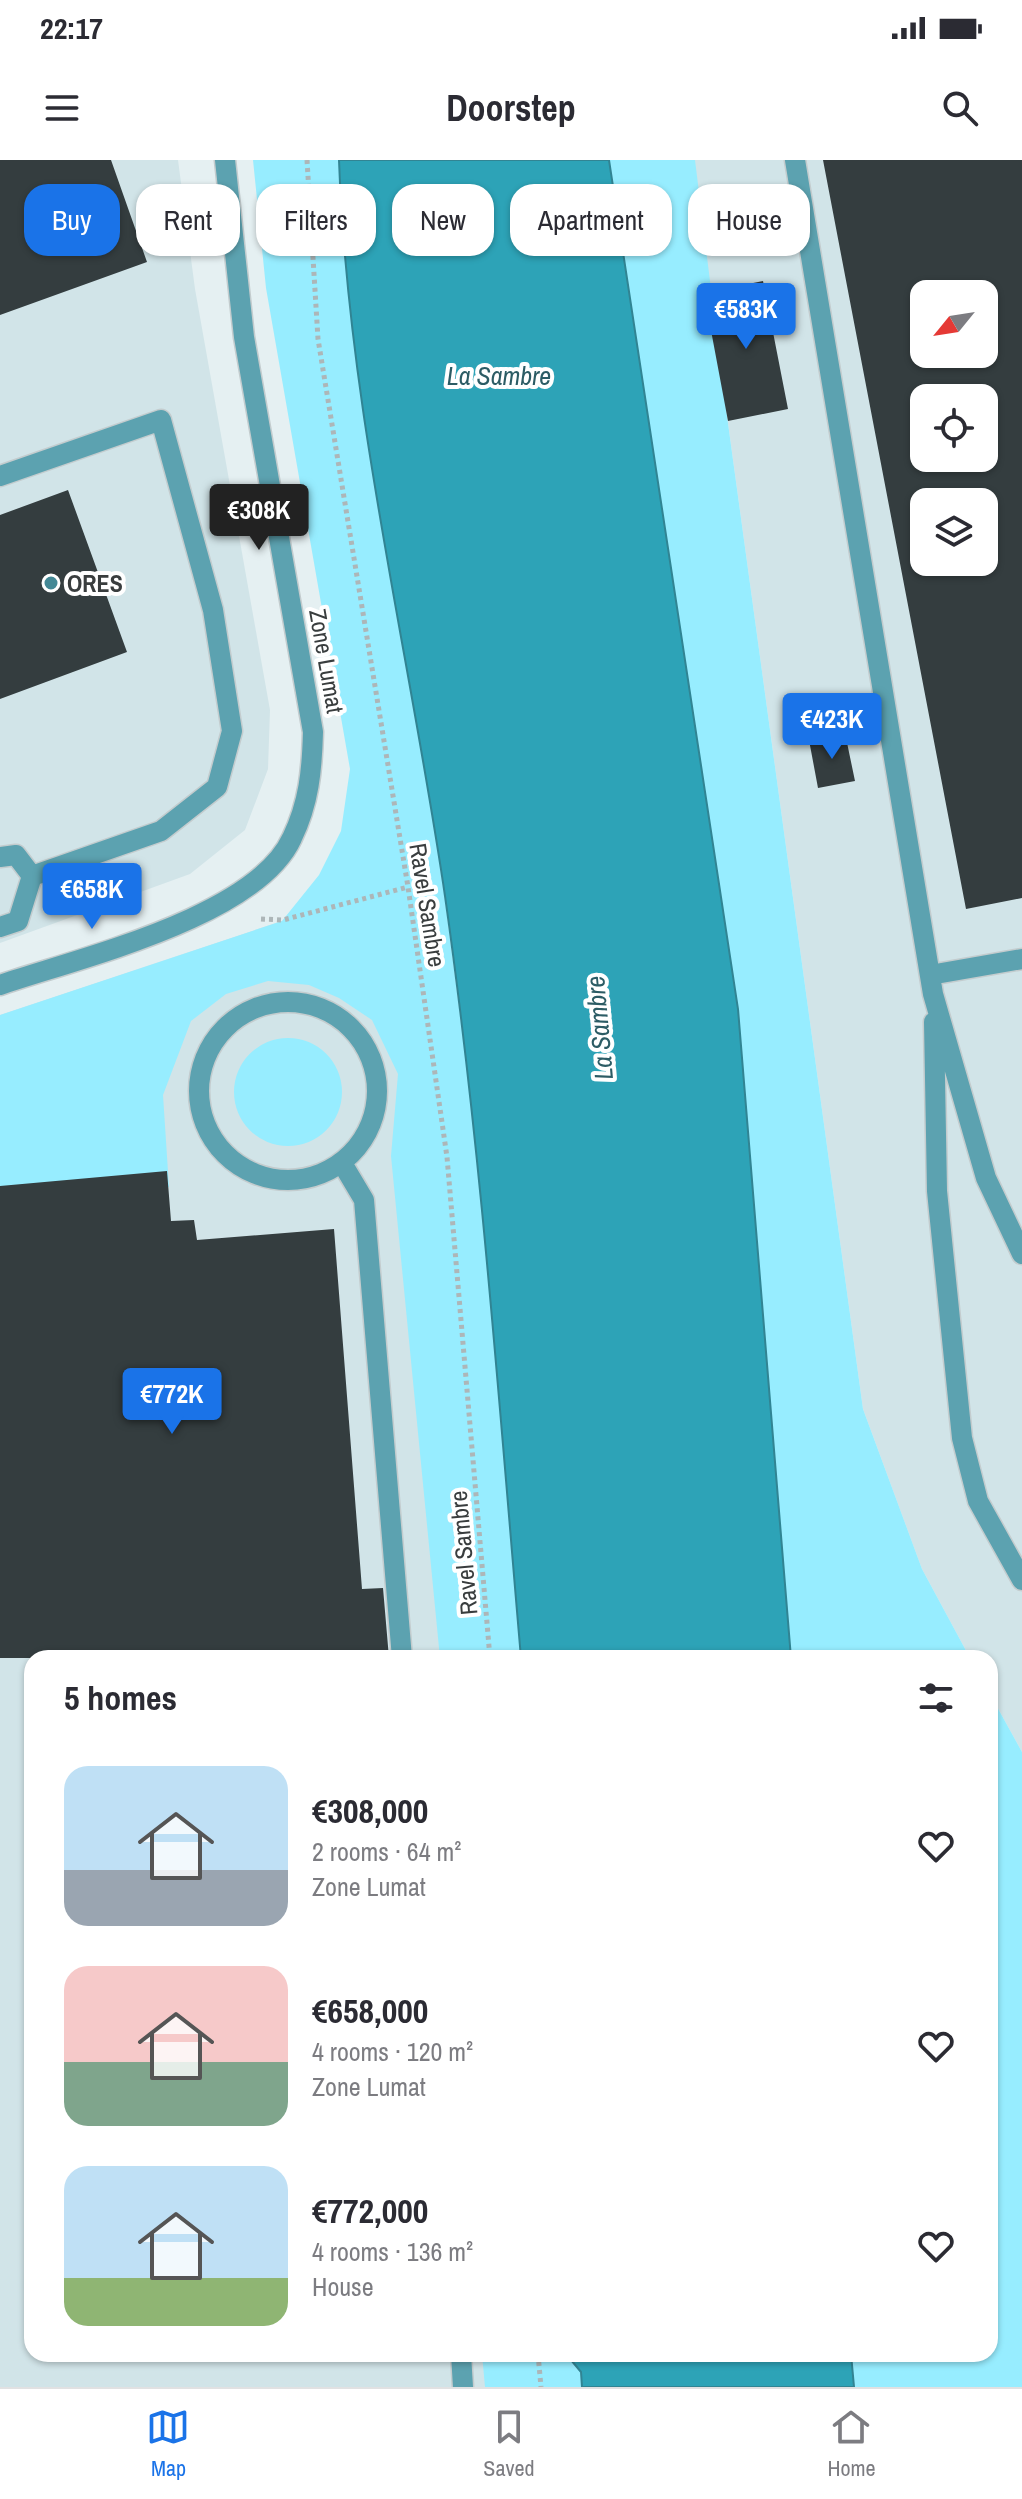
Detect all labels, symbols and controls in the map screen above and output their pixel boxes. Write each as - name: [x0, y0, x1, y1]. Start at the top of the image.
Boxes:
- text: 22:17: [40, 8, 103, 48]
- text: Doorstep: [446, 84, 576, 132]
- icon: menu: [40, 86, 84, 130]
- icon: search: [938, 86, 982, 130]
- chip: Buy: [24, 184, 120, 256]
- chip: Rent: [136, 184, 240, 256]
- chip: Filters: [256, 184, 376, 256]
- chip: New: [392, 184, 494, 256]
- chip: Apartment: [510, 184, 672, 256]
- chip: House: [688, 184, 810, 256]
- north arrow: [910, 280, 998, 368]
- map controls: [910, 280, 998, 576]
- pin: €583K: [690, 283, 802, 351]
- text: €583K: [715, 291, 777, 326]
- water label: La Sambre: [447, 358, 551, 393]
- button: locate: [910, 384, 998, 472]
- pin: €308K: [203, 484, 315, 552]
- button: layers: [910, 488, 998, 576]
- text: €308K: [228, 492, 290, 527]
- place label: ORES: [67, 567, 123, 599]
- marker: ORES: [42, 574, 60, 592]
- street label: Zone Lumat: [302, 607, 352, 716]
- pin: €423K: [776, 693, 888, 761]
- text: €423K: [801, 701, 863, 736]
- street label: Ravel Sambre: [402, 841, 454, 969]
- pin: €658K: [36, 863, 148, 931]
- text: €658K: [61, 871, 123, 906]
- water label: La Sambre: [577, 975, 621, 1081]
- pin: €772K: [116, 1368, 228, 1436]
- text: €772K: [141, 1376, 203, 1411]
- street label: Ravel Sambre: [442, 1489, 484, 1617]
- text: 5 homes: [64, 1675, 177, 1721]
- icon: filters: [914, 1676, 958, 1720]
- text: €308,000: [312, 1788, 428, 1834]
- icon: home: [128, 1798, 224, 1894]
- icon: heart: [914, 1824, 958, 1868]
- text: 2 rooms · 64 m²: [312, 1834, 461, 1869]
- text: Zone Lumat: [312, 1869, 426, 1904]
- text: €658,000: [312, 1988, 428, 2034]
- icon: home: [128, 1998, 224, 2094]
- icon: heart: [914, 2024, 958, 2068]
- text: 4 rooms · 120 m²: [312, 2034, 473, 2069]
- text: Zone Lumat: [312, 2069, 426, 2104]
- text: €772,000: [312, 2188, 428, 2234]
- icon: home: [128, 2198, 224, 2294]
- icon: heart: [914, 2224, 958, 2268]
- text: 4 rooms · 136 m²: [312, 2234, 473, 2269]
- text: House: [312, 2269, 374, 2304]
- tab: Map: [146, 2405, 190, 2483]
- tab: Saved: [483, 2405, 535, 2483]
- tab: Home: [827, 2405, 876, 2483]

